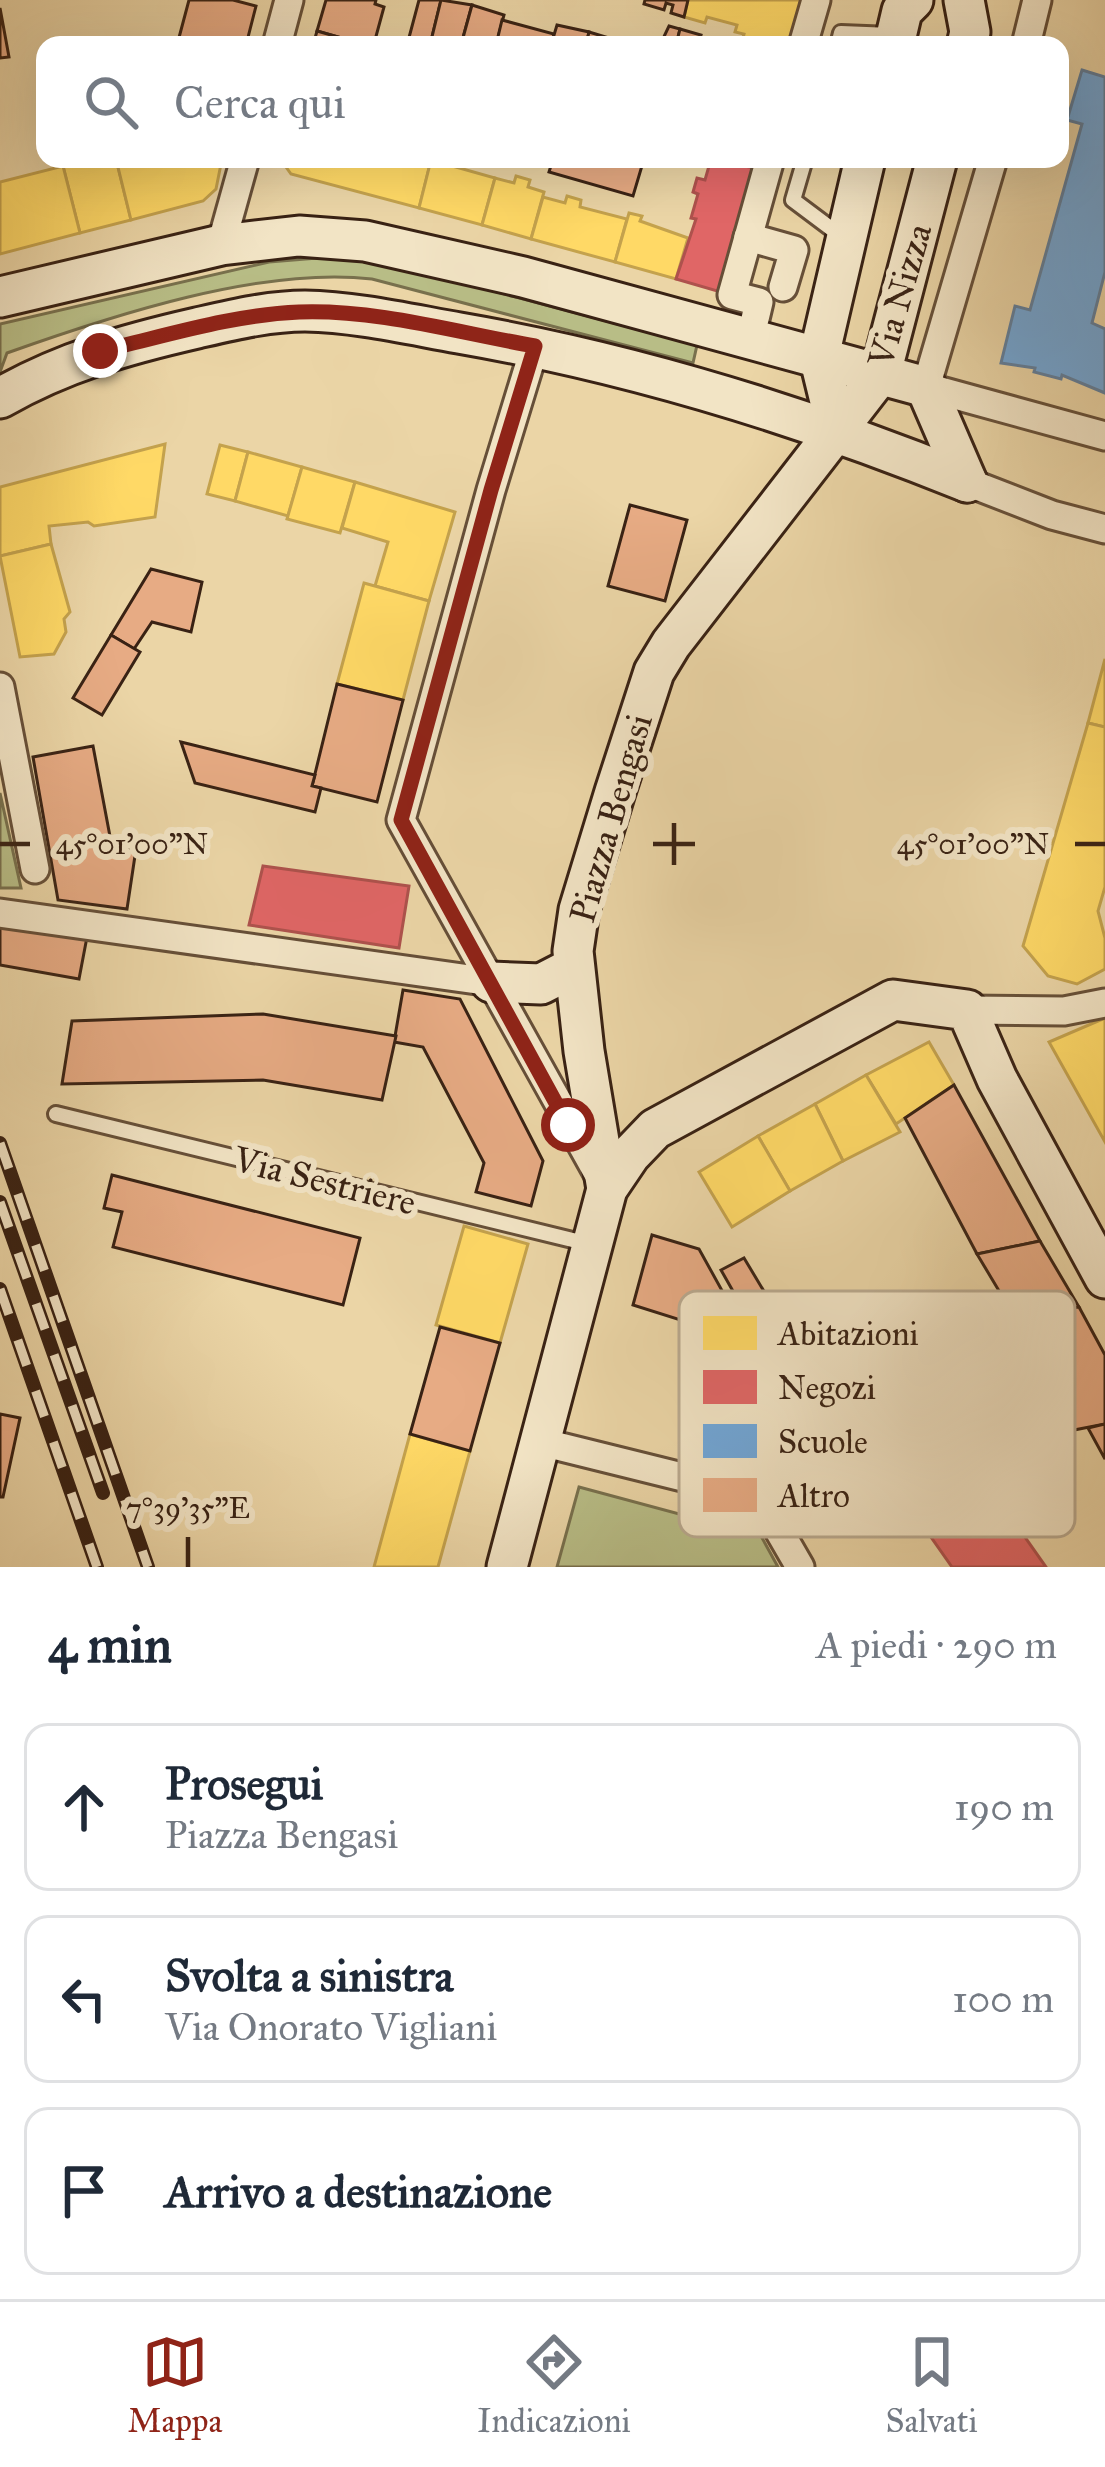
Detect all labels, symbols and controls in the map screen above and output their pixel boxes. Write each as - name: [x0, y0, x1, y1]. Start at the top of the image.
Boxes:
- search box: [36, 36, 1069, 168]
- icon: search: [78, 69, 144, 135]
- text: Cerca qui: [174, 75, 346, 130]
- street label: Via Nizza: [858, 218, 942, 373]
- route end: [73, 324, 127, 378]
- street label: Piazza Bengasi: [560, 709, 662, 928]
- text: 45°01'00"N: [56, 826, 208, 862]
- text: 45°01'00"N: [897, 826, 1049, 862]
- route start: [541, 1098, 595, 1152]
- street label: Via Sestriere: [228, 1137, 420, 1225]
- legend: [679, 1291, 1075, 1537]
- text: Abitazioni: [776, 1314, 919, 1354]
- text: Negozi: [778, 1368, 876, 1408]
- text: Scuole: [778, 1422, 868, 1462]
- text: Altro: [776, 1476, 850, 1516]
- text: 7°39'35"E: [126, 1490, 250, 1527]
- text: 4 min: [48, 1614, 172, 1676]
- text: A piedi · 290 m: [816, 1621, 1057, 1669]
- text: Prosegui: [165, 1756, 323, 1811]
- icon: ahead: [51, 1774, 117, 1840]
- text: 190 m: [954, 1783, 1054, 1831]
- text: Piazza Bengasi: [165, 1811, 398, 1859]
- text: Svolta a sinistra: [165, 1948, 454, 2003]
- icon: left: [51, 1966, 117, 2032]
- text: 100 m: [952, 1975, 1054, 2023]
- text: Via Onorato Vigliani: [165, 2003, 497, 2051]
- icon: arrive: [51, 2158, 117, 2224]
- text: Arrivo a destinazione: [165, 2164, 552, 2219]
- tab: Mappa: [127, 2329, 222, 2441]
- tab: Indicazioni: [477, 2329, 631, 2441]
- tab: Salvati: [886, 2329, 978, 2441]

